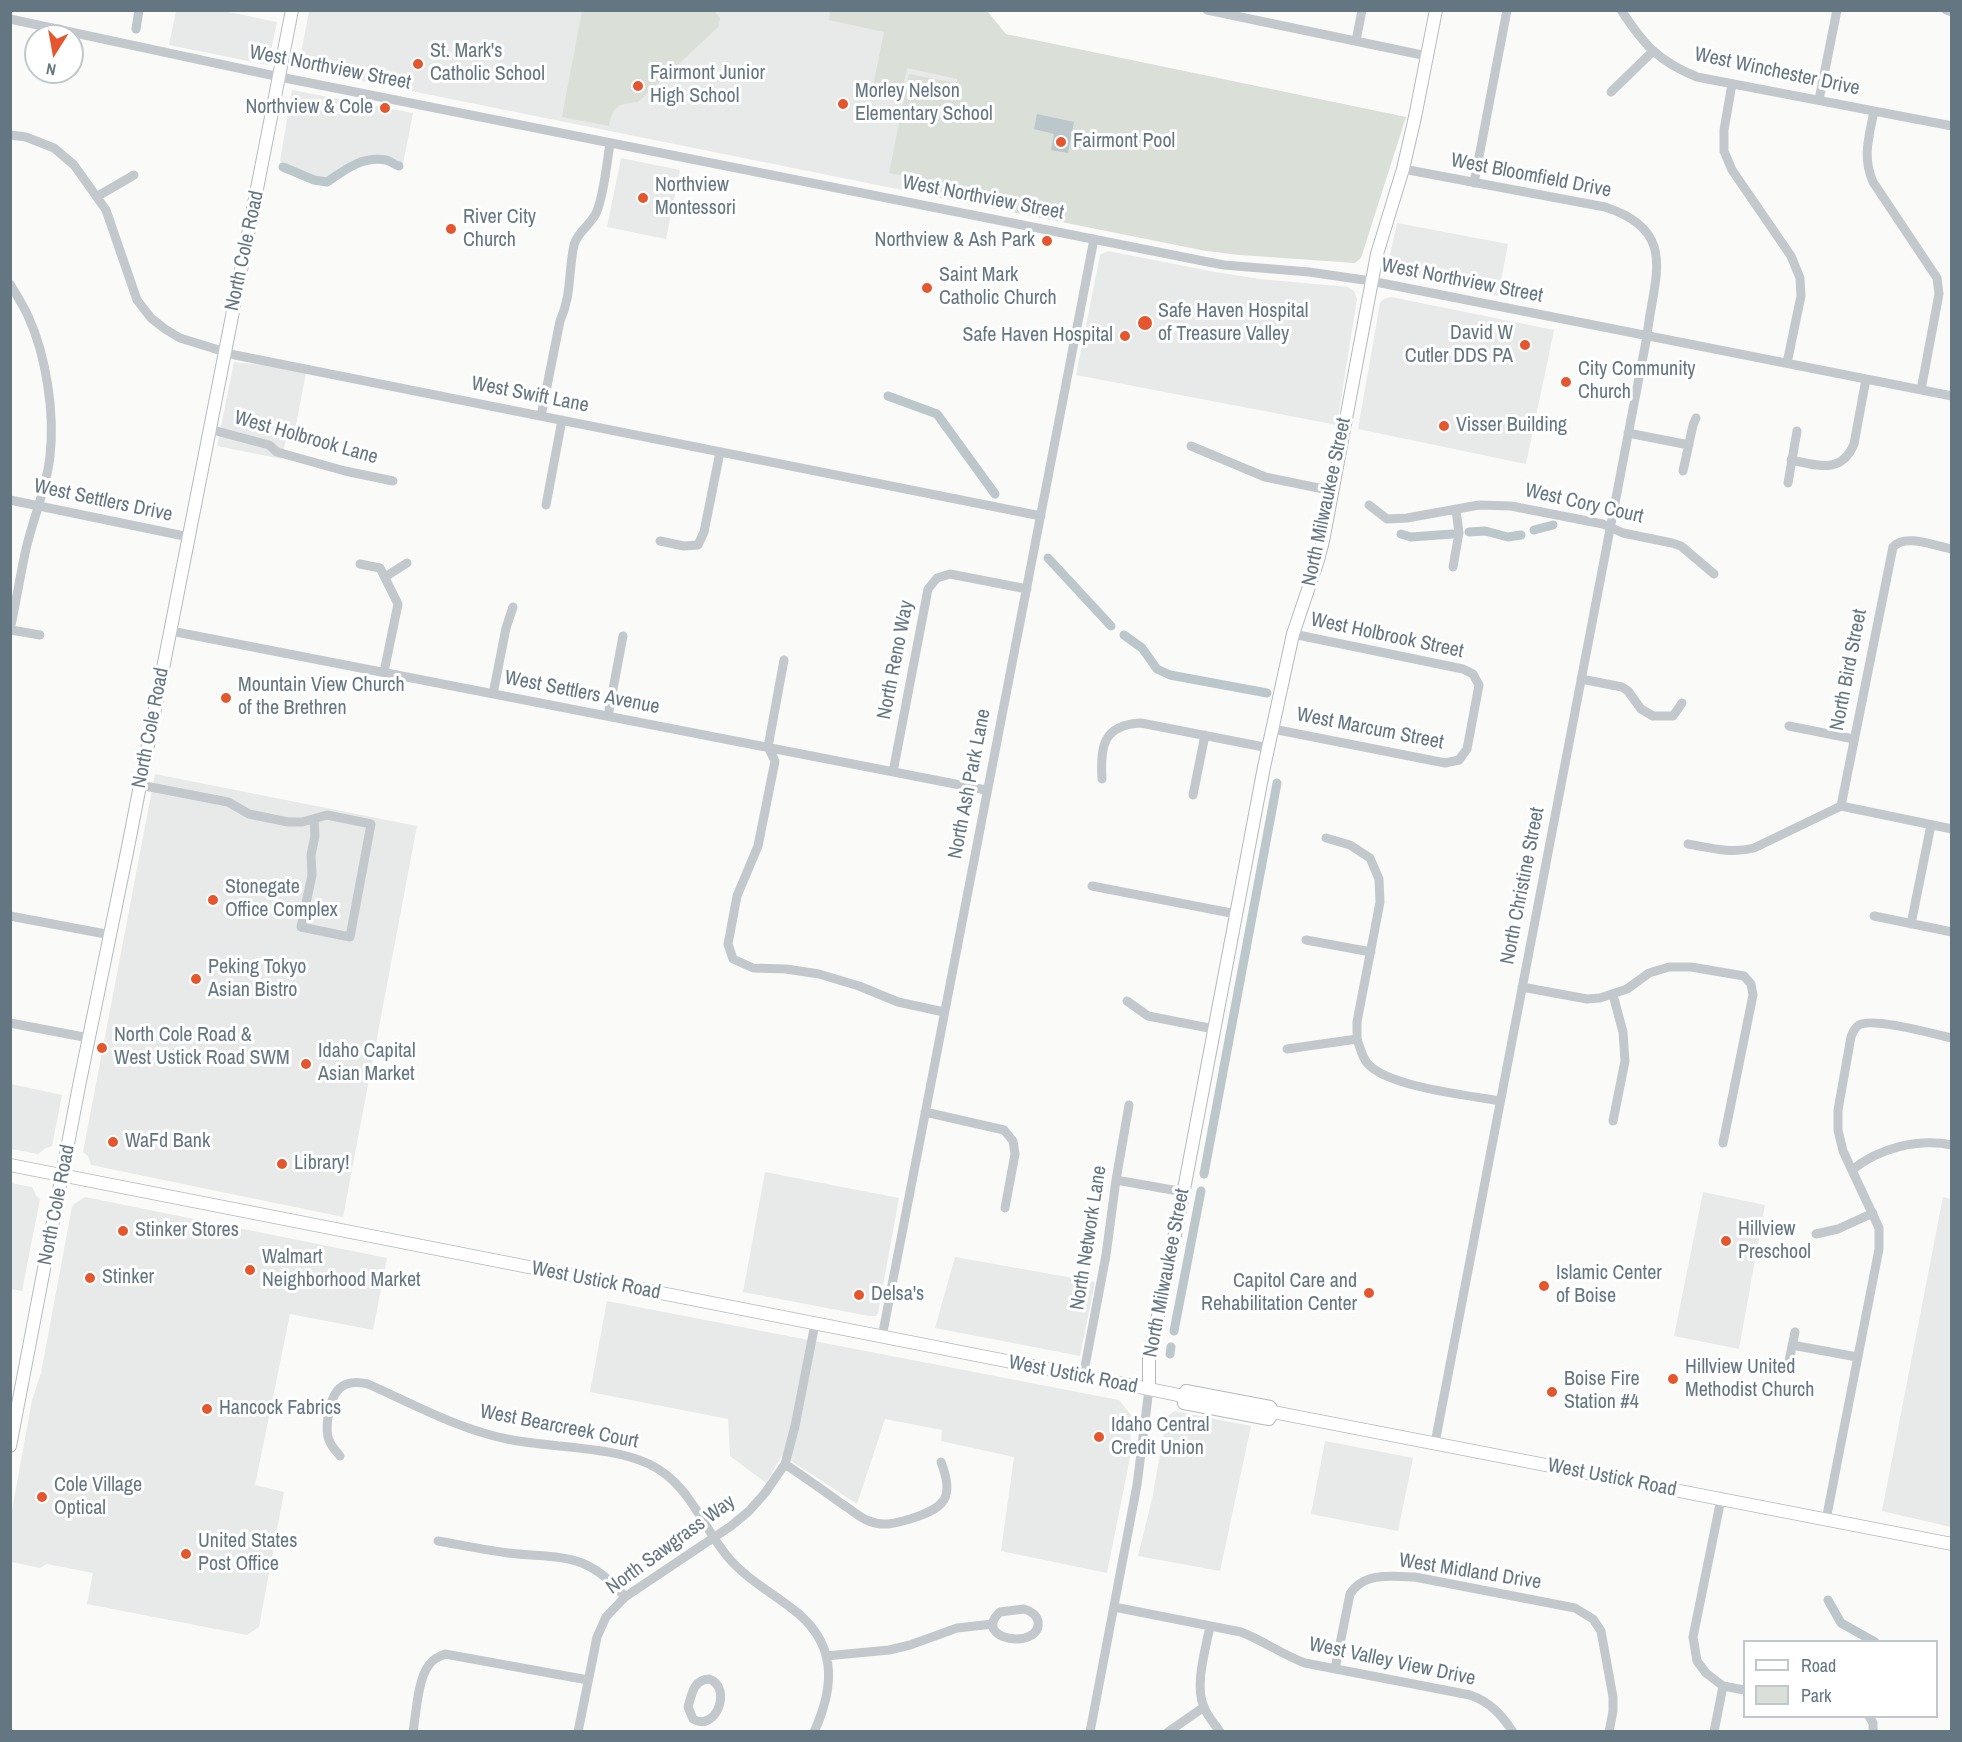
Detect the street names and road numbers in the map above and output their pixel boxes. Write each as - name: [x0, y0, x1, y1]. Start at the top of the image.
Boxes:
- street label: West Northview Street: [247, 41, 413, 95]
- street label: West Winchester Drive: [1692, 43, 1862, 101]
- street label: West Bloomfield Drive: [1449, 149, 1613, 203]
- street label: West Northview Street: [900, 171, 1066, 225]
- street label: North Cole Road: [221, 189, 269, 313]
- street label: West Northview Street: [1379, 254, 1545, 308]
- street label: West Swift Lane: [469, 372, 591, 418]
- street label: West Holbrook Lane: [231, 406, 381, 470]
- street label: North Milwaukee Street: [1297, 416, 1357, 588]
- street label: West Settlers Drive: [32, 475, 174, 527]
- street label: West Cory Court: [1522, 479, 1646, 529]
- street label: North Reno Way: [873, 599, 919, 721]
- street label: North Bird Street: [1825, 607, 1873, 733]
- street label: West Holbrook Street: [1308, 608, 1466, 664]
- street label: North Cole Road: [128, 666, 174, 790]
- street label: West Settlers Avenue: [503, 666, 661, 720]
- street label: West Marcum Street: [1294, 703, 1446, 755]
- street label: North Ash Park Lane: [944, 707, 996, 861]
- street label: North Christine Street: [1496, 805, 1550, 967]
- street label: North Cole Road: [34, 1143, 80, 1267]
- street label: North Network Lane: [1066, 1164, 1112, 1312]
- street label: North Milwaukee Street: [1139, 1187, 1195, 1359]
- street label: West Ustick Road: [529, 1257, 663, 1305]
- street label: West Ustick Road: [1006, 1351, 1140, 1399]
- street label: West Bearcreek Court: [478, 1400, 640, 1454]
- street label: West Ustick Road: [1545, 1454, 1679, 1502]
- street label: North Sawgrass Way: [602, 1490, 740, 1600]
- street label: West Midland Drive: [1397, 1549, 1543, 1595]
- street label: West Valley View Drive: [1307, 1633, 1477, 1691]

